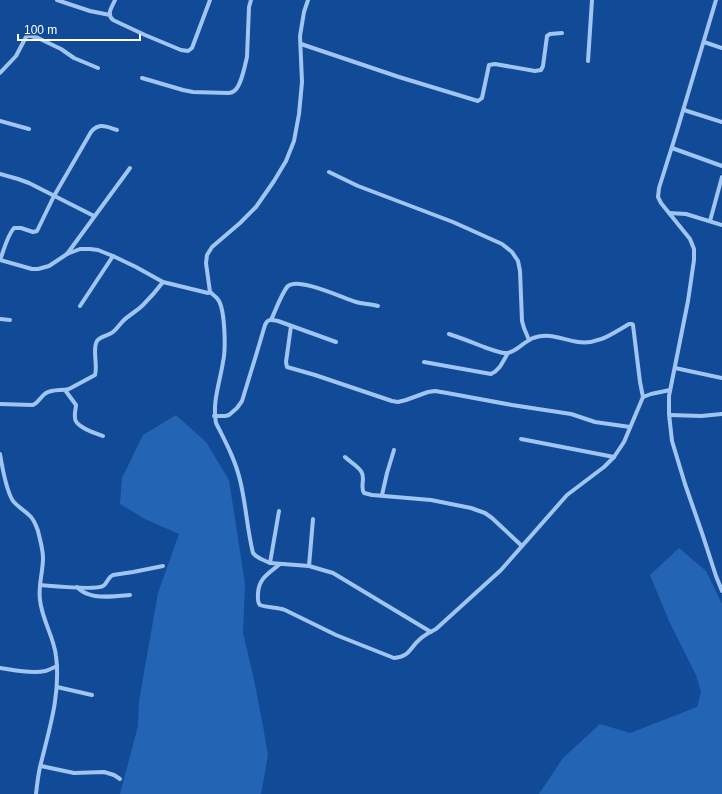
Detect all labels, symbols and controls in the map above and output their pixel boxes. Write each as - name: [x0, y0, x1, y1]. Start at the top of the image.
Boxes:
- scale bar: [18, 16, 140, 42]
- text: 100 m: [24, 23, 57, 37]

